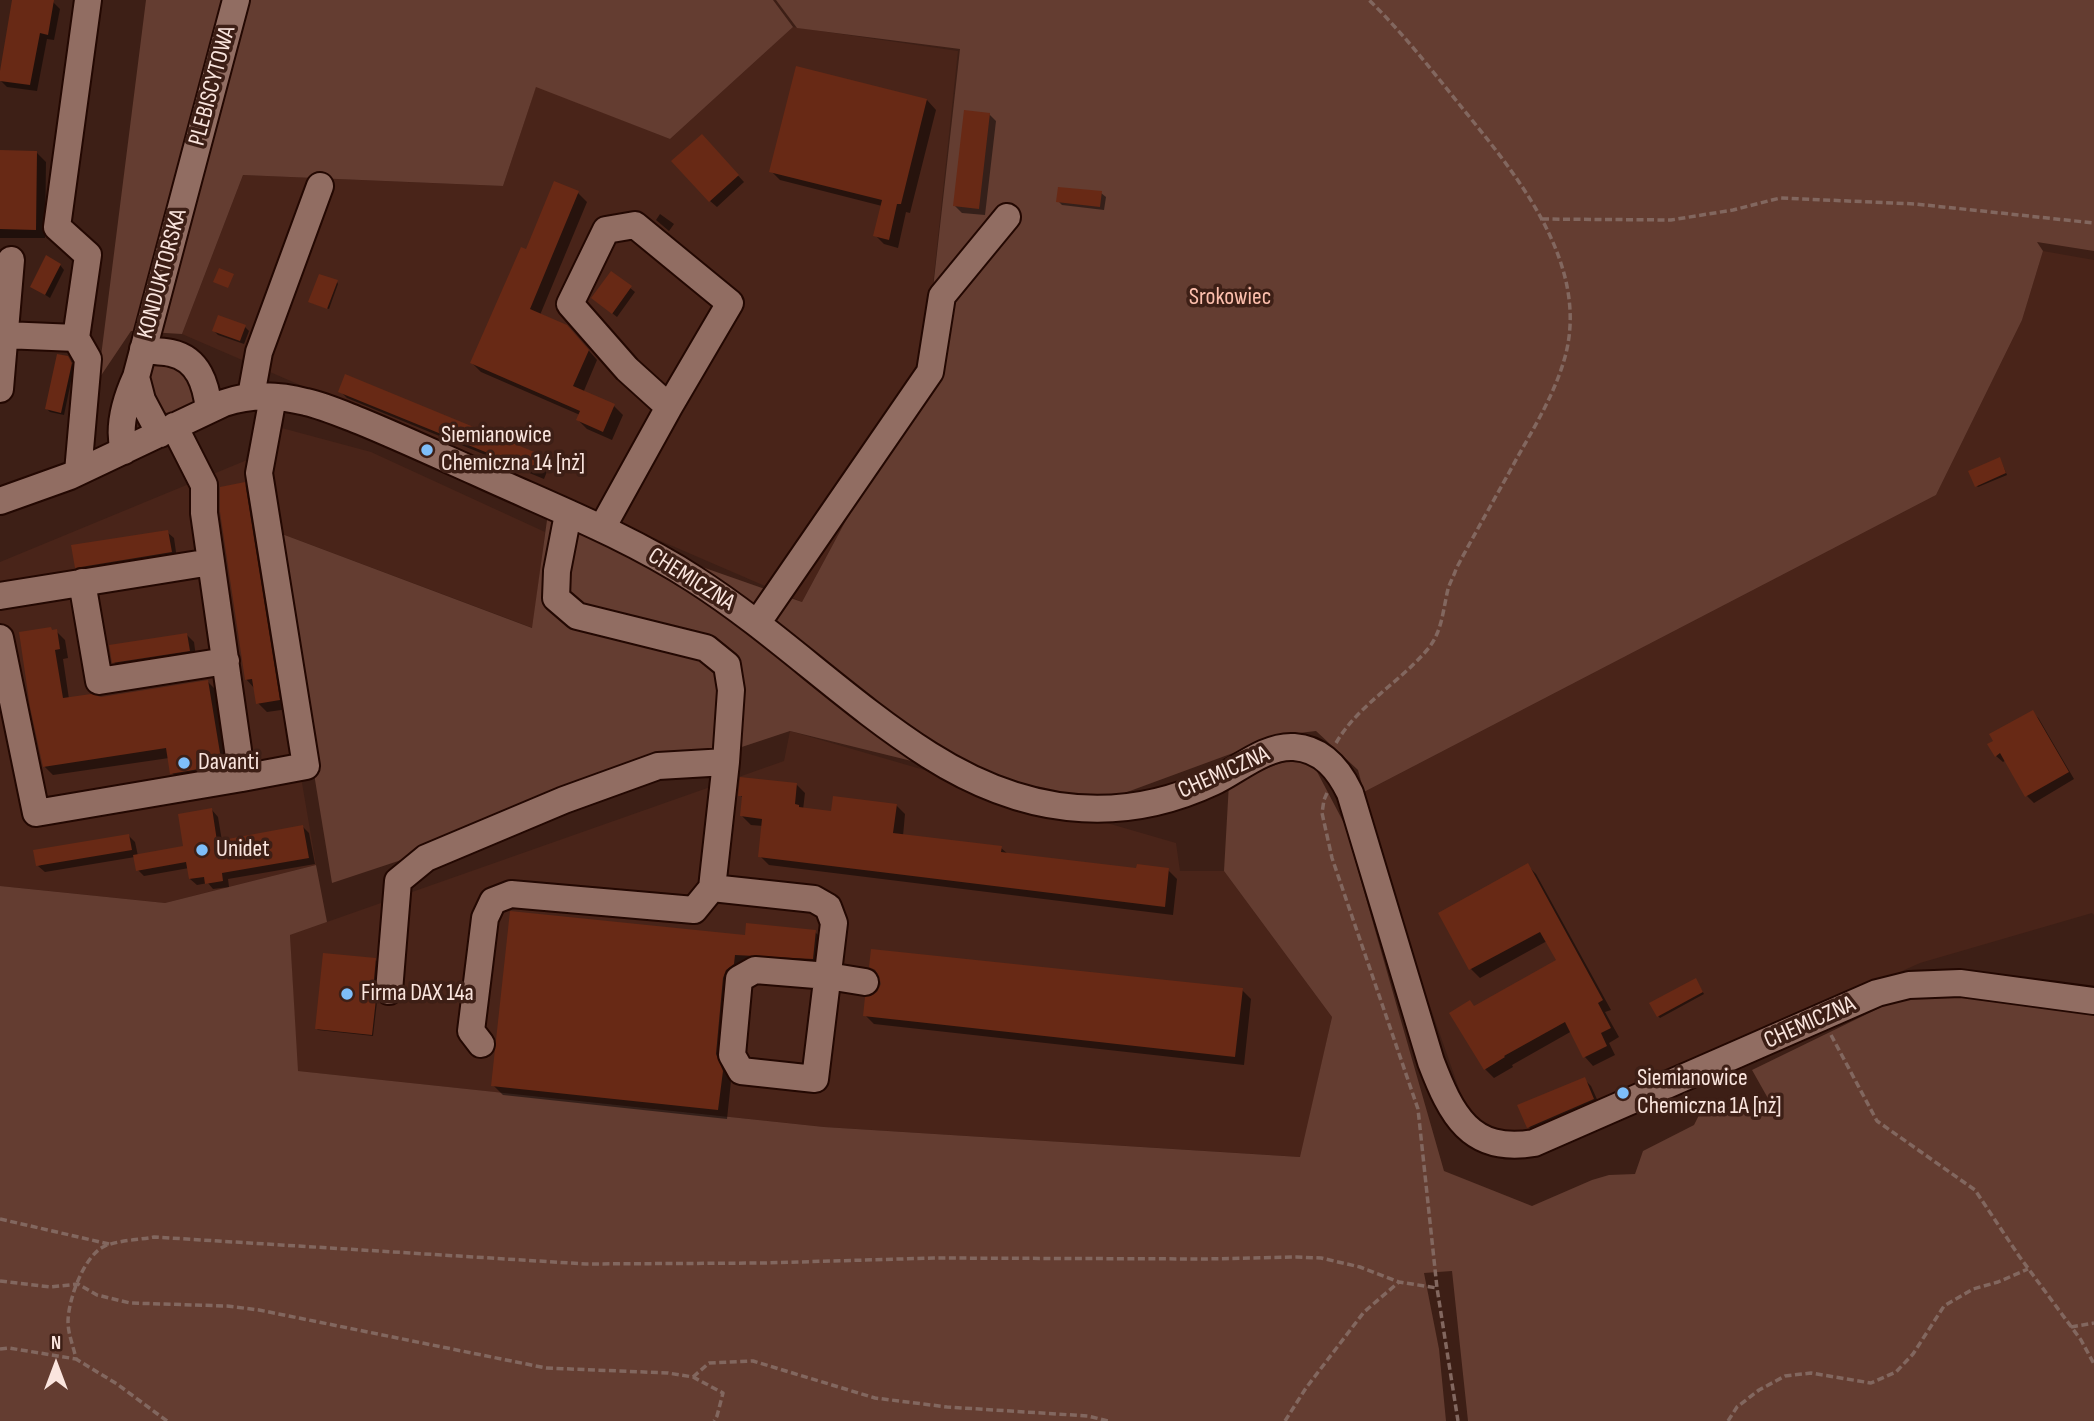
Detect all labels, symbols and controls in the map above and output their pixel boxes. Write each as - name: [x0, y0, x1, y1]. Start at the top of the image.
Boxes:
- street label: PLEBISCYTOWA: [183, 23, 243, 149]
- street label: KONDUKTORSKA: [132, 206, 194, 342]
- park label: Srokowiec: [1189, 284, 1271, 312]
- place label: Siemianowice Chemiczna 14 [nż]: [441, 422, 585, 478]
- marker: Siemianowice Chemiczna 14 [nż]: [419, 442, 435, 458]
- street label: CHEMICZNA: [642, 542, 740, 618]
- street label: CHEMICZNA: [1174, 740, 1274, 806]
- place label: Davanti: [198, 749, 259, 777]
- marker: Davanti: [176, 755, 192, 771]
- place label: Unidet: [216, 836, 270, 864]
- marker: Unidet: [194, 842, 210, 858]
- place label: Firma DAX 14a: [361, 980, 474, 1008]
- marker: Firma DAX 14a: [339, 986, 355, 1002]
- street label: CHEMICZNA: [1760, 990, 1860, 1056]
- place label: Siemianowice Chemiczna 1A [nż]: [1637, 1065, 1781, 1121]
- marker: Siemianowice Chemiczna 1A [nż]: [1615, 1085, 1631, 1101]
- north arrow: [21, 1330, 91, 1400]
- text: N: [51, 1332, 61, 1355]

